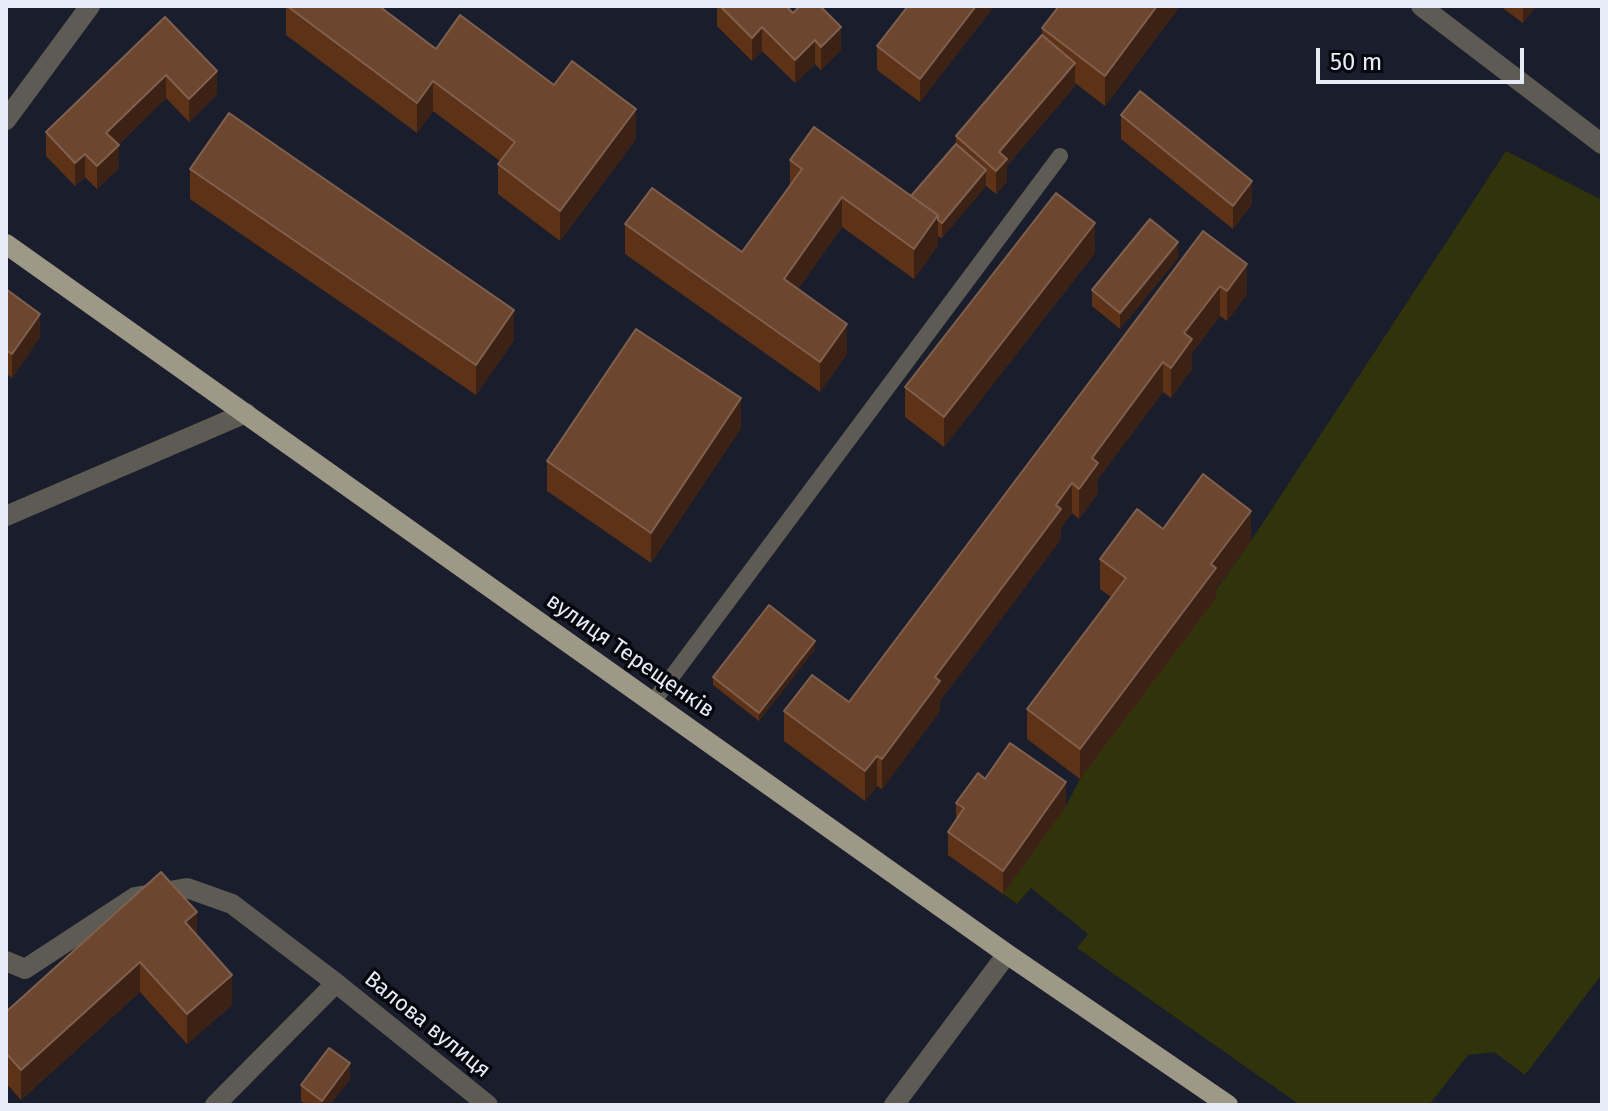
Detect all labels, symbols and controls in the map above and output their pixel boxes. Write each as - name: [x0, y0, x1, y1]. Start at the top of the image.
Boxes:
- scale bar: [1320, 32, 1528, 82]
- text: 50 m: [1330, 48, 1382, 76]
- street label: вулиця Терещенків: [541, 588, 719, 724]
- street label: Валова вулиця: [359, 966, 495, 1084]

